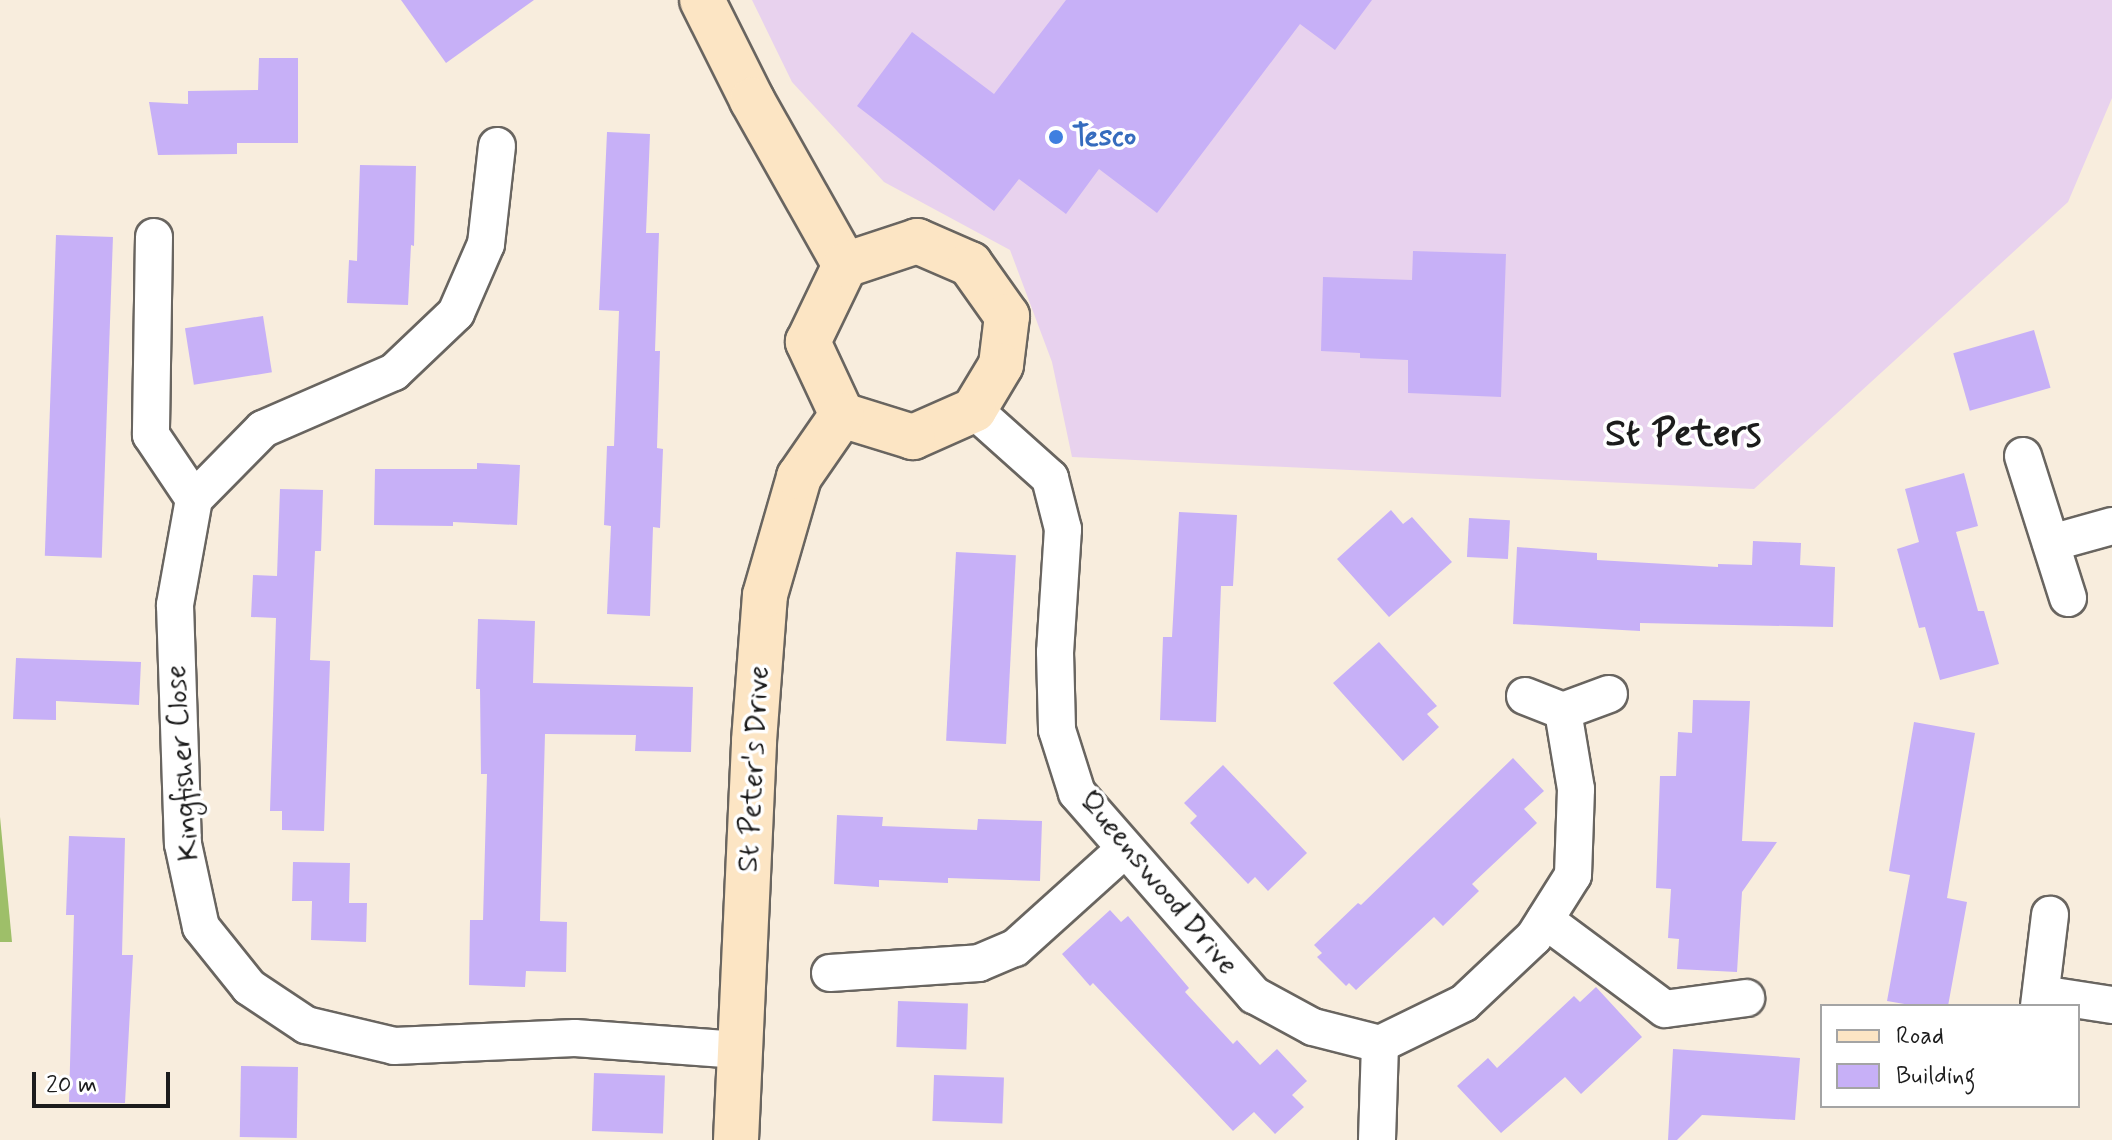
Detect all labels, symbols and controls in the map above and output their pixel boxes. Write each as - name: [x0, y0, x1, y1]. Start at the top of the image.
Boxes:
- place label: Tesco: [1072, 119, 1136, 155]
- marker: Tesco: [1047, 128, 1065, 146]
- district label: St Peters: [1609, 412, 1757, 458]
- street label: Kingfisher Close: [158, 661, 208, 865]
- street label: St Peter's Drive: [731, 669, 777, 869]
- street label: Queenswood Drive: [1071, 784, 1245, 982]
- legend: [1820, 1004, 2080, 1108]
- text: Road: [1896, 1021, 1944, 1052]
- scale bar: [36, 1056, 174, 1106]
- text: Building: [1896, 1061, 1976, 1092]
- text: 20 m: [46, 1070, 97, 1101]

